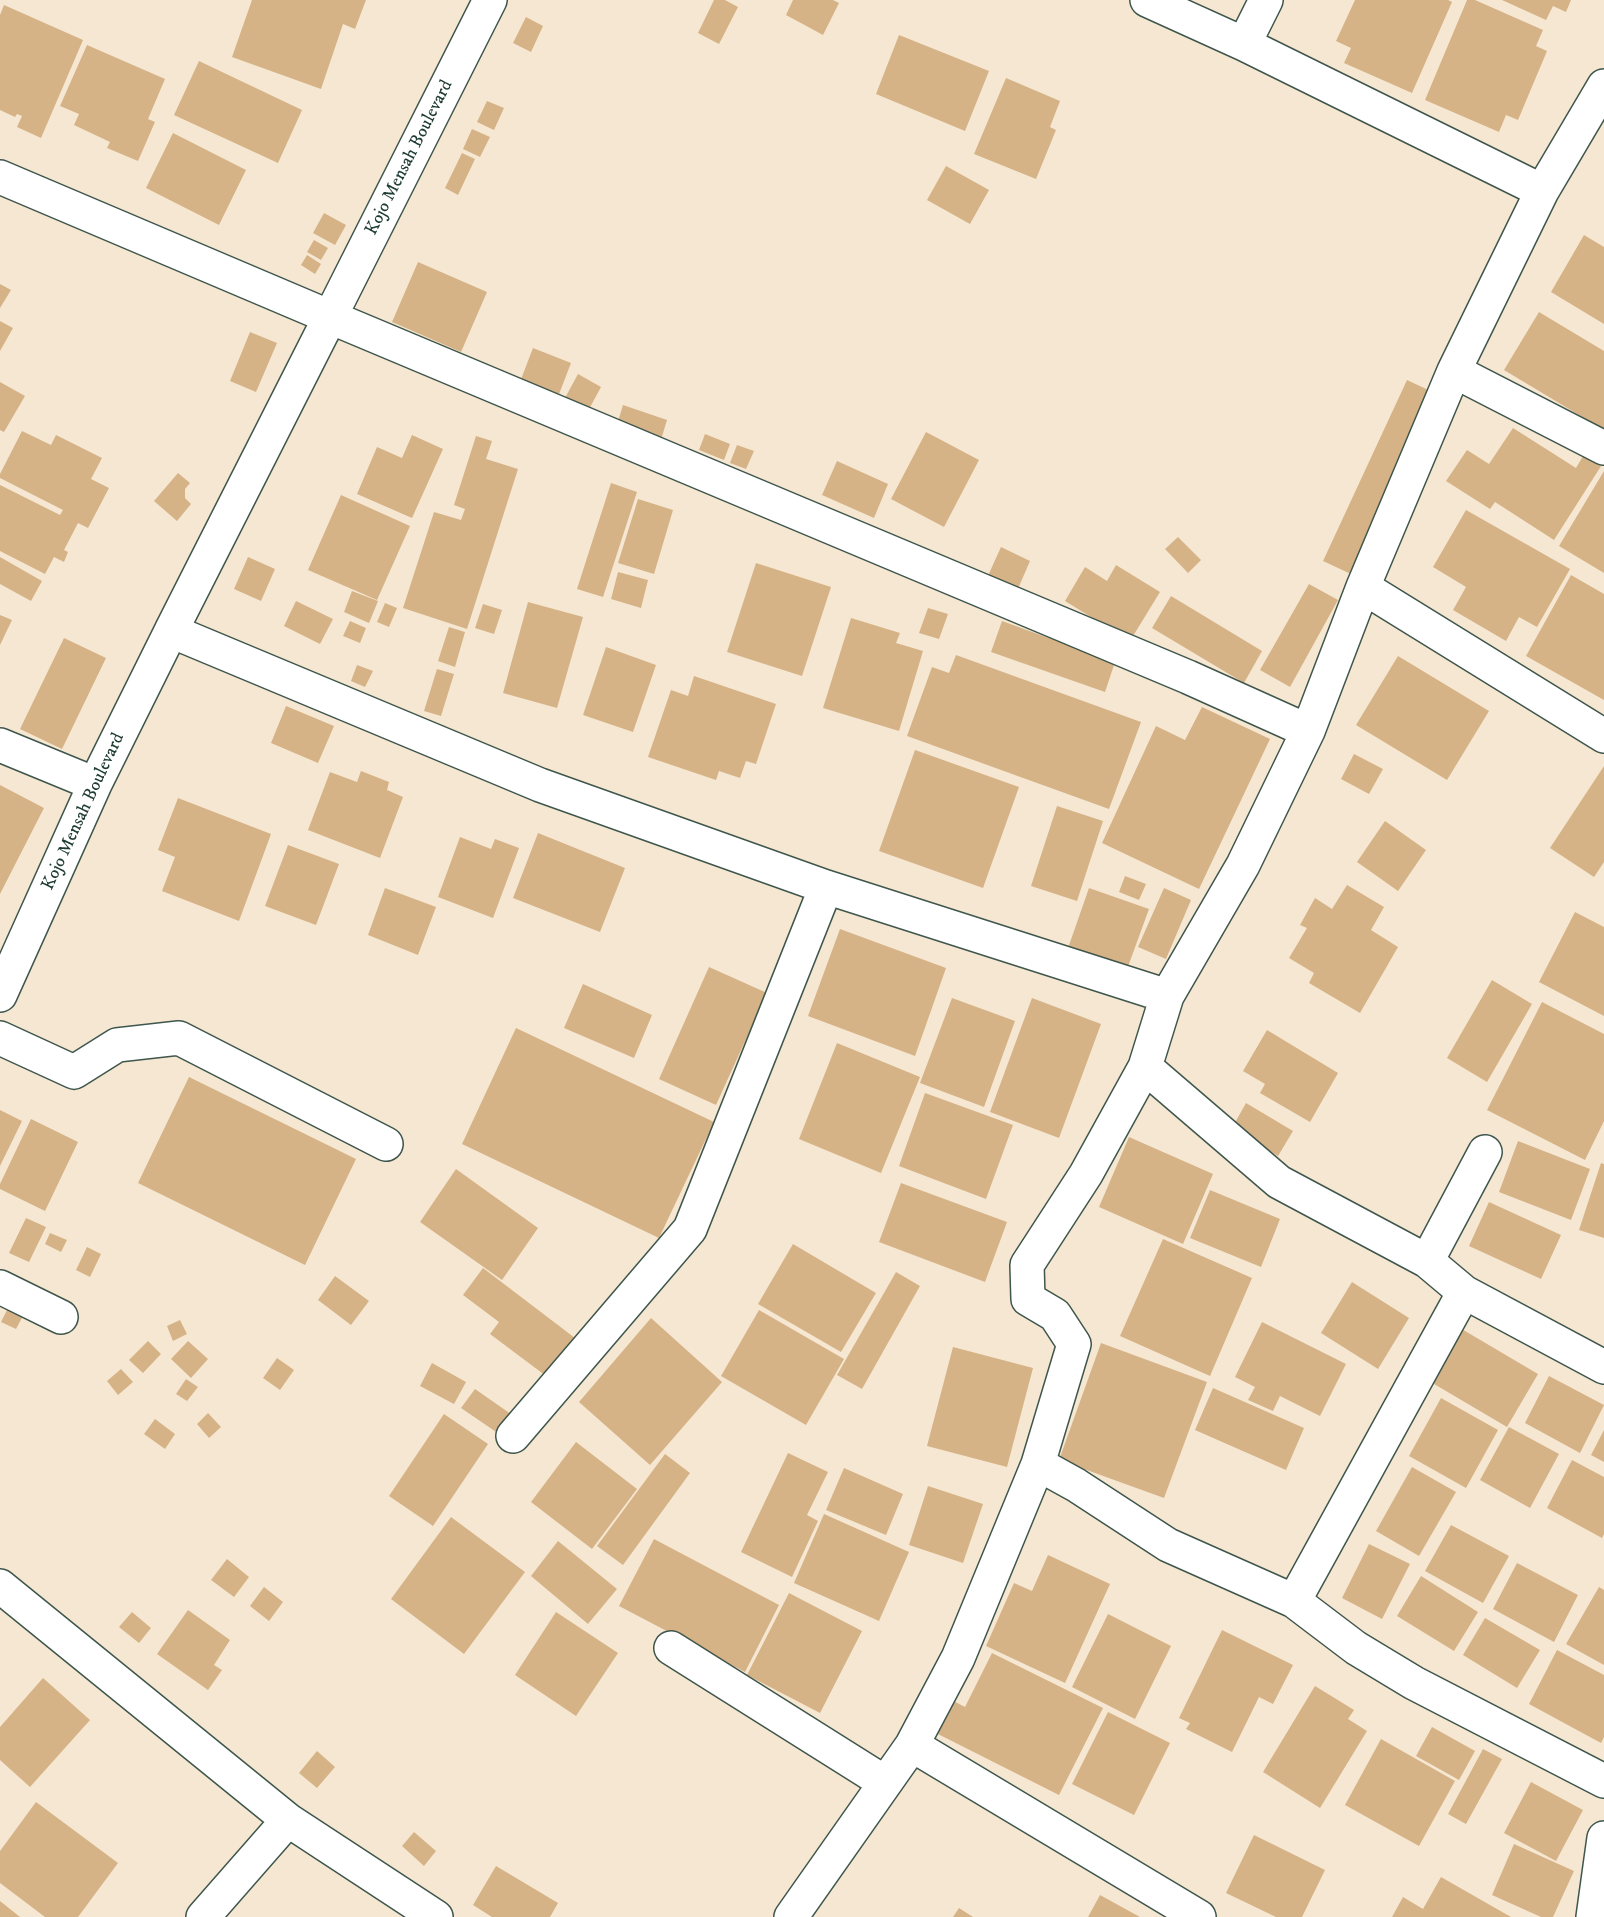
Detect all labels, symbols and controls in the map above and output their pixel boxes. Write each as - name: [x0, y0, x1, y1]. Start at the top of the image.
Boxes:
- street label: Kojo Mensah Boulevard: [362, 77, 458, 239]
- street label: Kojo Mensah Boulevard: [38, 730, 130, 894]

